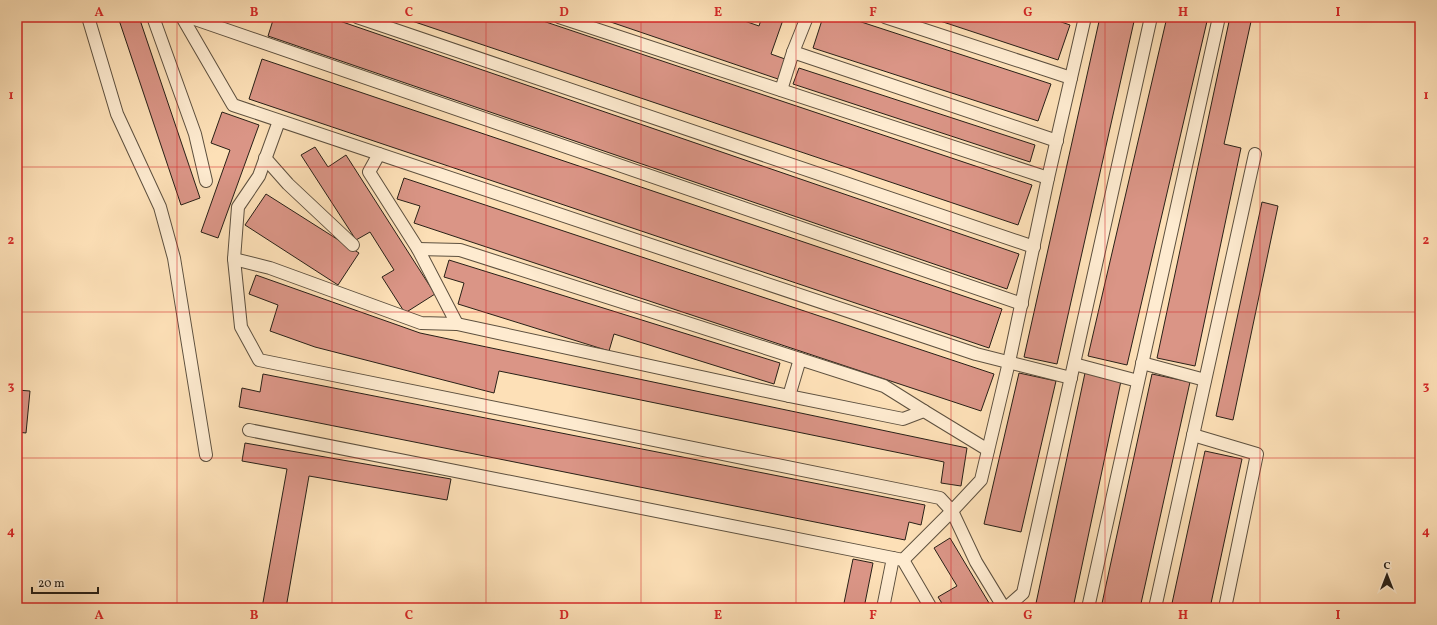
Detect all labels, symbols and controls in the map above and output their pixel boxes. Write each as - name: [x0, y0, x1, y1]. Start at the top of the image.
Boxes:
- text: A: [94, 4, 104, 22]
- text: B: [250, 4, 259, 22]
- text: C: [405, 4, 413, 22]
- text: D: [559, 4, 569, 22]
- text: E: [714, 4, 722, 22]
- text: F: [869, 4, 877, 22]
- text: G: [1023, 4, 1033, 22]
- text: H: [1178, 4, 1188, 22]
- text: I: [1336, 4, 1341, 22]
- text: 1: [8, 87, 14, 105]
- text: 1: [1423, 87, 1429, 105]
- text: 2: [8, 232, 15, 250]
- text: 2: [1423, 232, 1430, 250]
- text: 3: [8, 378, 15, 396]
- text: 3: [1423, 378, 1430, 396]
- text: 4: [7, 523, 15, 541]
- text: 4: [1422, 523, 1430, 541]
- north arrow: [1367, 555, 1407, 595]
- text: С: [1383, 559, 1391, 574]
- scale bar: [32, 569, 98, 595]
- text: 20 m: [38, 576, 65, 592]
- text: A: [94, 607, 104, 625]
- text: B: [250, 607, 259, 625]
- text: C: [405, 607, 413, 625]
- text: D: [559, 607, 569, 625]
- text: E: [714, 607, 722, 625]
- text: F: [869, 607, 877, 625]
- text: G: [1023, 607, 1033, 625]
- text: H: [1178, 607, 1188, 625]
- text: I: [1336, 607, 1341, 625]

